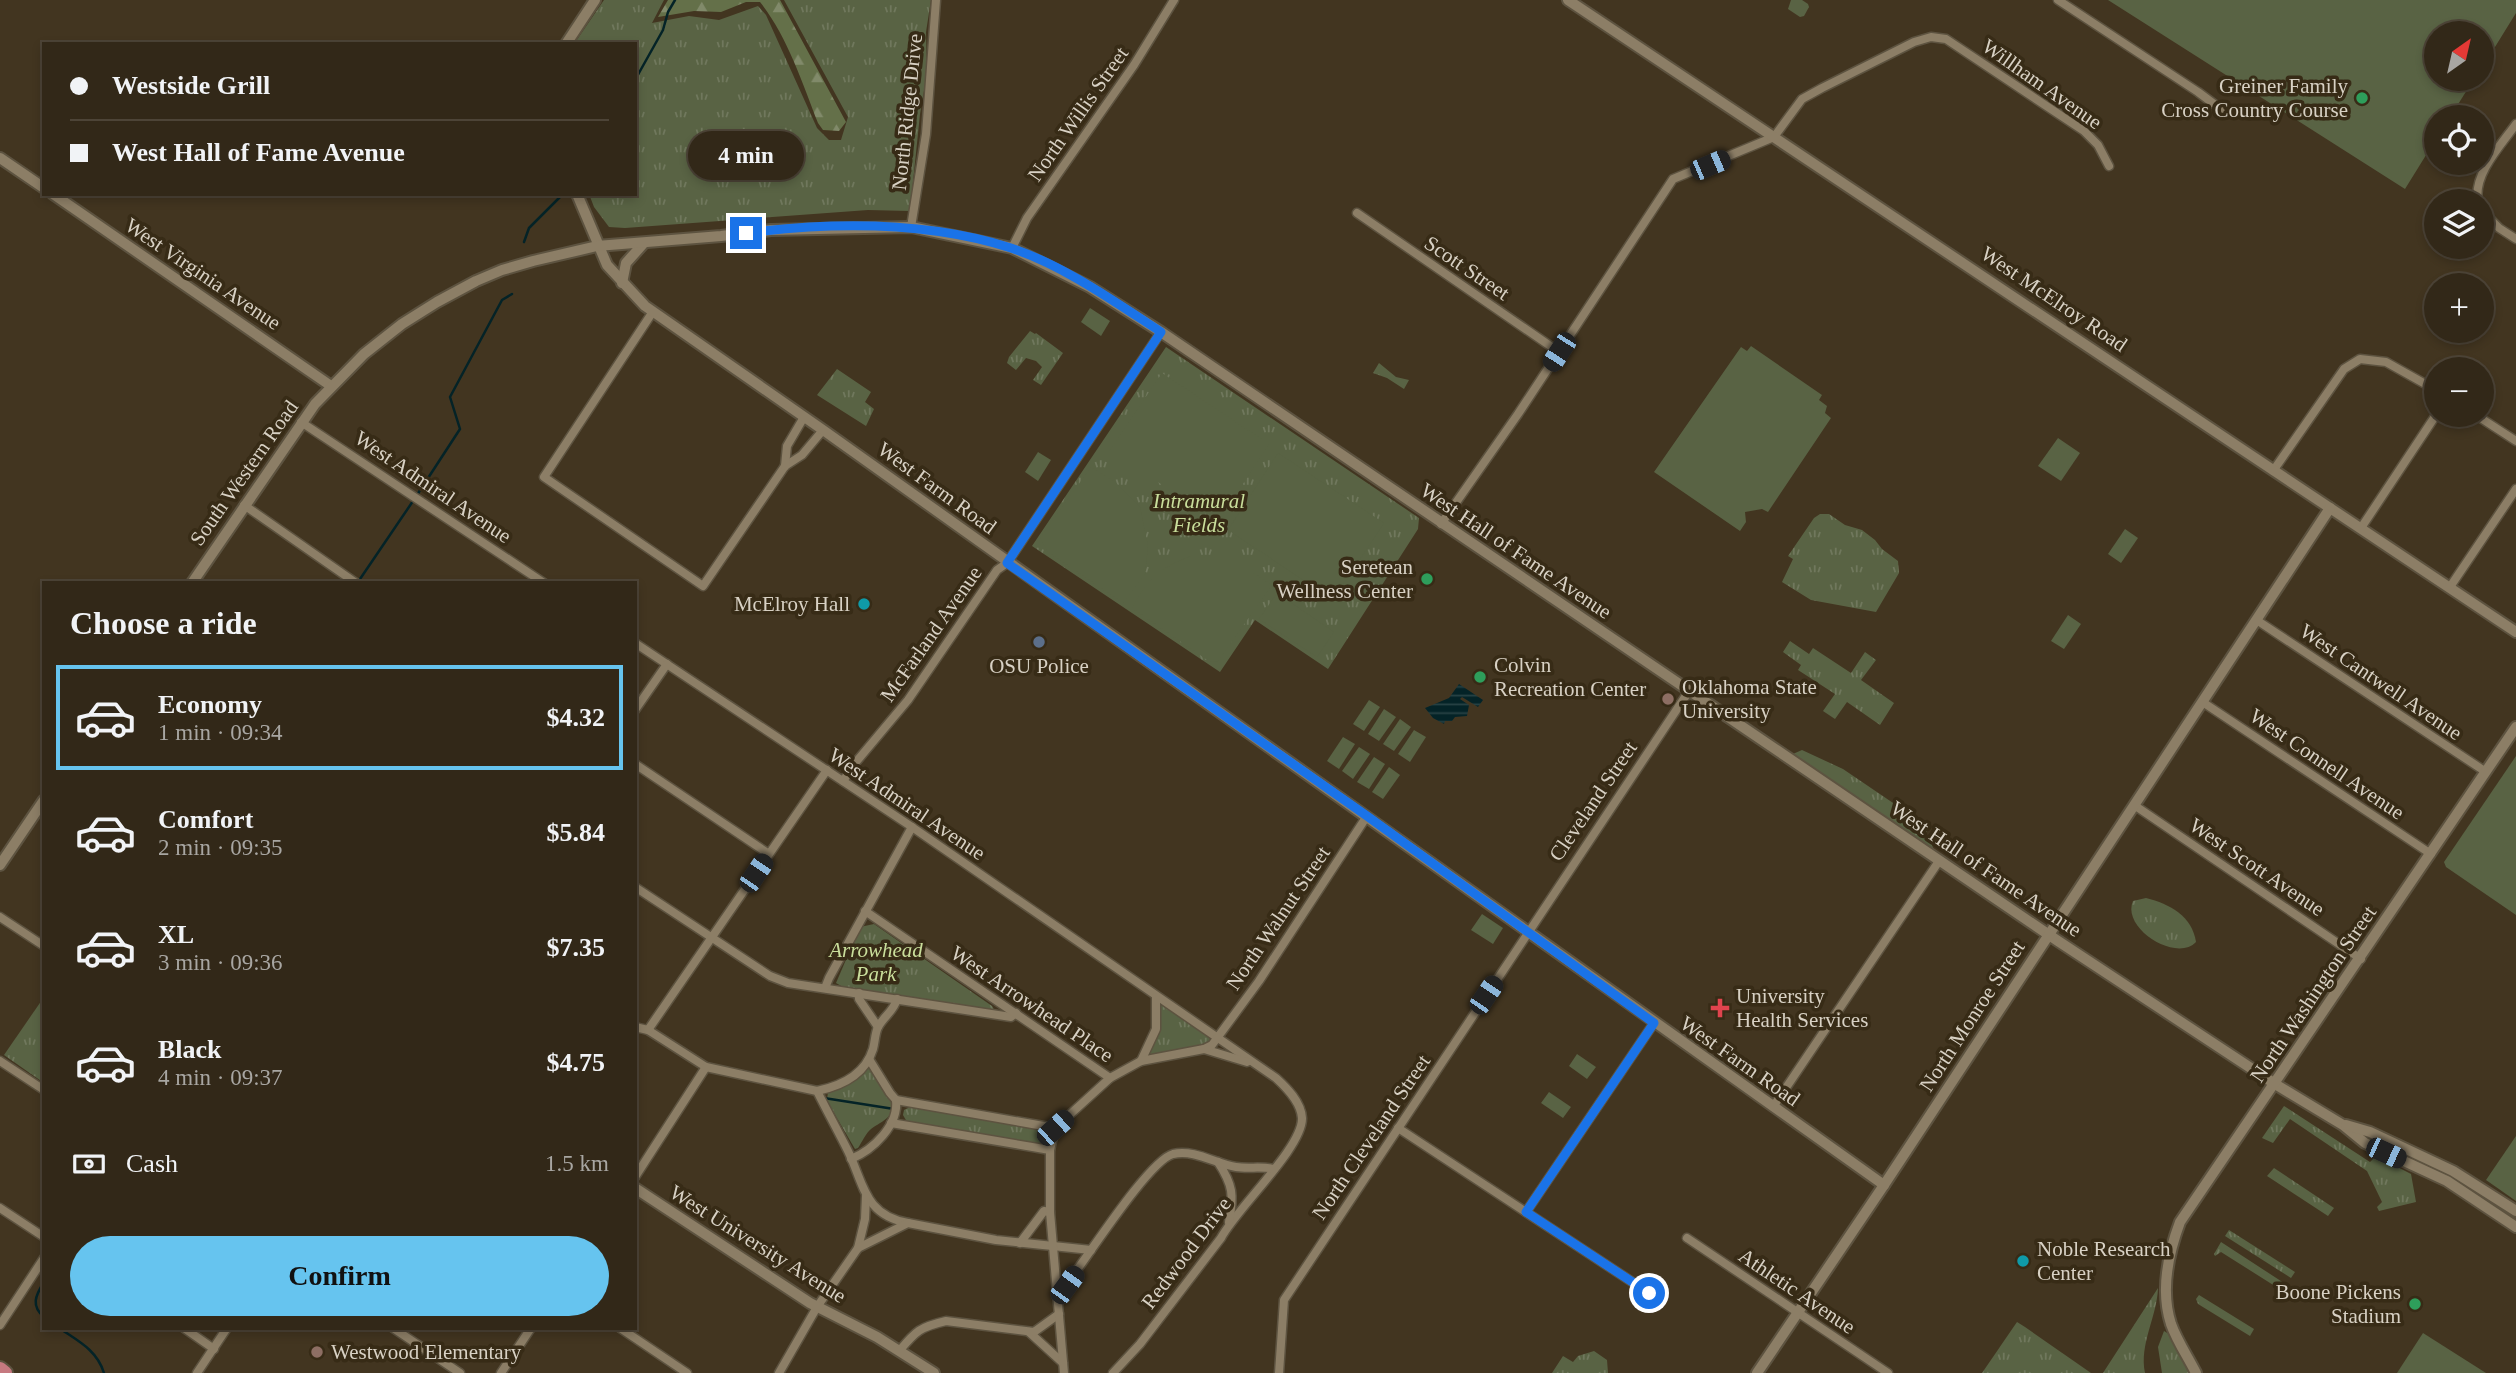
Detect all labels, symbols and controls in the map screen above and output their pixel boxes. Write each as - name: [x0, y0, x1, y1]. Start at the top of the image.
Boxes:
- north arrow: [2424, 21, 2494, 91]
- map controls: [2424, 21, 2494, 427]
- street label: North Ridge Drive: [887, 32, 927, 192]
- street label: Willham Avenue: [1978, 34, 2106, 134]
- street label: North Willis Street: [1023, 42, 1133, 186]
- text: Westside Grill: [112, 71, 270, 100]
- place label: Greiner Family Cross Country Course: [2161, 74, 2348, 122]
- marker: Greiner Family Cross Country Course: [2354, 90, 2370, 106]
- button: locate: [2424, 105, 2494, 175]
- callout: 4 min: [688, 132, 804, 180]
- text: West Hall of Fame Avenue: [112, 138, 405, 167]
- text: 4 min: [718, 143, 774, 168]
- car: [1687, 147, 1734, 183]
- button: layers: [2424, 189, 2494, 259]
- street label: West Virginia Avenue: [121, 213, 285, 335]
- route end: [730, 217, 762, 249]
- street label: Scott Street: [1420, 231, 1514, 305]
- street label: West McElroy Road: [1976, 241, 2132, 357]
- button: +: [2424, 273, 2494, 343]
- car: [1539, 329, 1580, 375]
- button: −: [2424, 357, 2494, 427]
- street label: South Western Road: [185, 395, 303, 550]
- street label: West Admiral Avenue: [350, 426, 516, 548]
- street label: West Farm Road: [873, 437, 1001, 539]
- street label: West Hall of Fame Avenue: [1416, 478, 1616, 624]
- park label: Intramural Fields: [1152, 489, 1245, 537]
- place label: Seretean Wellness Center: [1276, 555, 1413, 603]
- street label: McFarland Avenue: [875, 562, 987, 706]
- marker: Seretean Wellness Center: [1419, 571, 1435, 587]
- place label: McElroy Hall: [734, 592, 850, 616]
- marker: McElroy Hall: [856, 596, 872, 612]
- text: Choose a ride: [70, 605, 257, 641]
- street label: West Cantwell Avenue: [2295, 619, 2467, 745]
- marker: OSU Police: [1031, 634, 1047, 650]
- place label: Colvin Recreation Center: [1494, 653, 1646, 701]
- place label: OSU Police: [989, 654, 1089, 678]
- marker: Colvin Recreation Center: [1472, 669, 1488, 685]
- place label: Oklahoma State University: [1682, 675, 1817, 723]
- icon: car: [74, 686, 137, 749]
- text: Economy: [158, 690, 262, 719]
- marker: Oklahoma State University: [1660, 691, 1676, 707]
- text: $4.32: [547, 703, 605, 732]
- street label: West Connell Avenue: [2245, 703, 2409, 825]
- text: 1 min · 09:34: [158, 720, 283, 745]
- street label: Cleveland Street: [1544, 736, 1642, 865]
- street label: West Admiral Avenue: [824, 743, 990, 865]
- street label: West Hall of Fame Avenue: [1886, 796, 2086, 942]
- icon: car: [74, 801, 137, 864]
- text: Comfort: [158, 805, 253, 834]
- street label: West Scott Avenue: [2185, 813, 2329, 921]
- text: $5.84: [547, 818, 605, 847]
- text: 2 min · 09:35: [158, 835, 283, 860]
- street label: North Walnut Street: [1221, 841, 1335, 994]
- car: [736, 850, 777, 896]
- street label: North Washington Street: [2245, 901, 2381, 1087]
- icon: car: [74, 916, 137, 979]
- text: XL: [158, 920, 194, 949]
- text: $7.35: [547, 933, 605, 962]
- street label: North Monroe Street: [1914, 936, 2030, 1096]
- park label: Arrowhead Park: [827, 938, 923, 986]
- street label: West Arrowhead Place: [946, 941, 1118, 1067]
- text: 3 min · 09:36: [158, 950, 283, 975]
- car: [1466, 972, 1507, 1018]
- place label: University Health Services: [1736, 984, 1868, 1032]
- marker: University Health Services: [1710, 998, 1730, 1018]
- street label: West Farm Road: [1676, 1011, 1805, 1111]
- icon: car: [74, 1031, 137, 1094]
- text: Black: [158, 1035, 222, 1064]
- text: $4.75: [547, 1048, 605, 1077]
- street label: North Cleveland Street: [1307, 1050, 1435, 1224]
- text: 4 min · 09:37: [158, 1065, 283, 1090]
- car: [1033, 1106, 1078, 1150]
- car: [2363, 1135, 2410, 1171]
- icon: cash: [70, 1145, 108, 1183]
- text: Cash: [126, 1149, 178, 1178]
- text: 1.5 km: [545, 1151, 609, 1176]
- street label: West University Avenue: [665, 1180, 851, 1308]
- street label: Redwood Drive: [1136, 1192, 1236, 1314]
- button: Confirm: [70, 1236, 609, 1316]
- place label: Noble Research Center: [2037, 1237, 2171, 1285]
- street label: Athletic Avenue: [1734, 1243, 1860, 1339]
- marker: Noble Research Center: [2015, 1253, 2031, 1269]
- car: [1047, 1262, 1088, 1308]
- route start: [1633, 1277, 1665, 1309]
- place label: Boone Pickens Stadium: [2276, 1280, 2401, 1328]
- marker: Boone Pickens Stadium: [2407, 1296, 2423, 1312]
- place label: Westwood Elementary: [331, 1340, 522, 1364]
- marker: Westwood Elementary: [309, 1344, 325, 1360]

